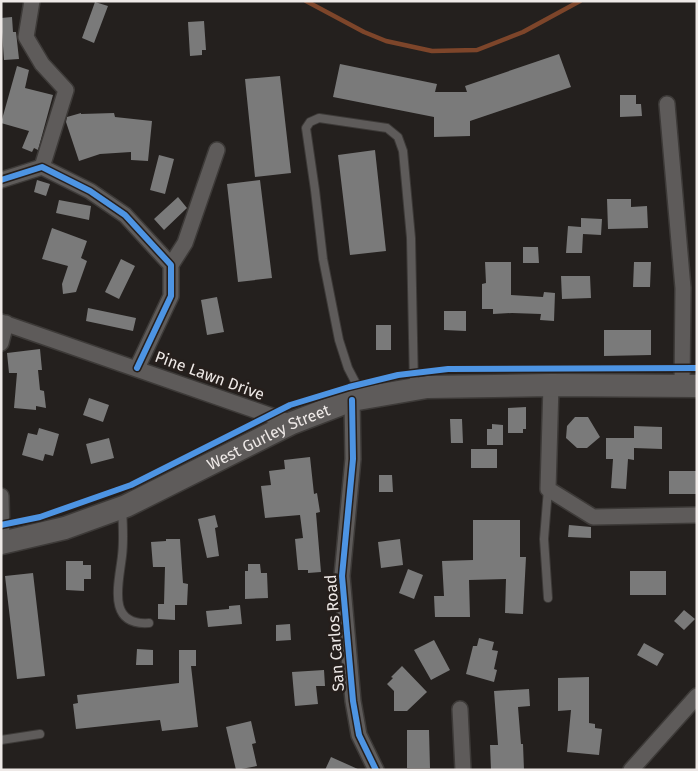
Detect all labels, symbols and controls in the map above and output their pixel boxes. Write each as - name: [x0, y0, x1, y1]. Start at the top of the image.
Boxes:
- street label: Pine Lawn Drive: [152, 347, 267, 404]
- street label: West Gurley Street: [204, 400, 333, 474]
- street label: San Carlos Road: [321, 574, 348, 692]

